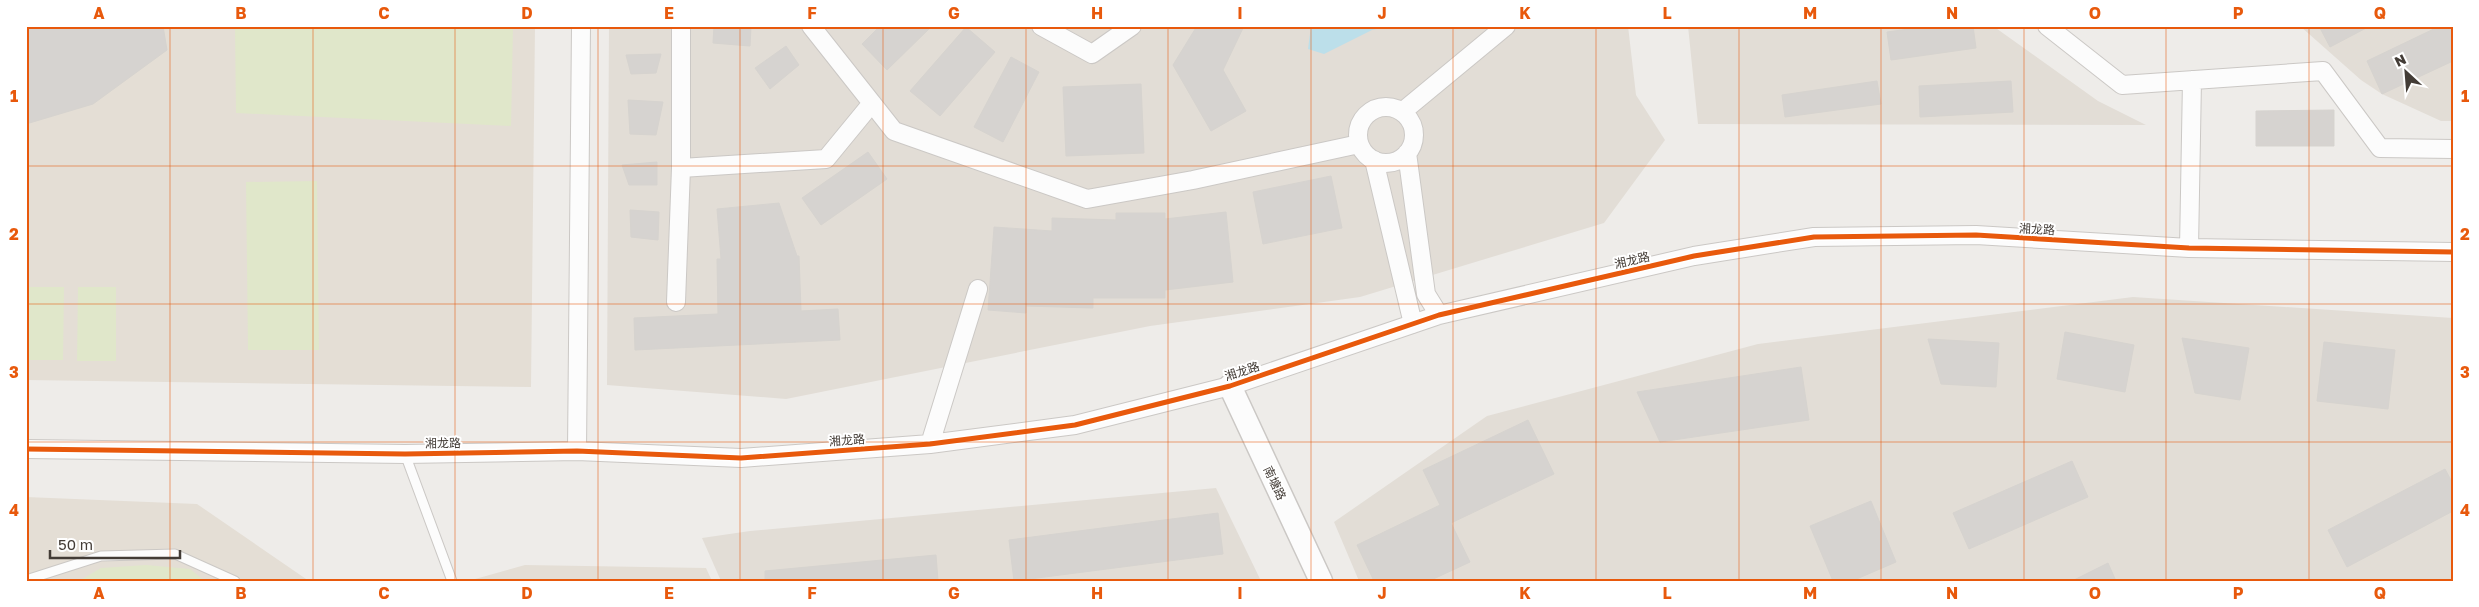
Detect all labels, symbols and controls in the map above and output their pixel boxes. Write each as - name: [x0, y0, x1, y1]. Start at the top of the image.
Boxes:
- text: A: [93, 3, 105, 23]
- text: B: [235, 3, 247, 23]
- text: C: [378, 3, 390, 23]
- text: D: [521, 3, 533, 23]
- text: E: [664, 3, 674, 23]
- text: F: [807, 3, 817, 23]
- text: G: [948, 3, 960, 23]
- text: H: [1091, 3, 1103, 23]
- text: I: [1237, 3, 1243, 23]
- text: J: [1377, 3, 1387, 23]
- text: K: [1519, 3, 1531, 23]
- text: L: [1662, 3, 1672, 23]
- text: M: [1803, 3, 1817, 23]
- text: N: [1946, 3, 1958, 23]
- text: O: [2089, 3, 2101, 23]
- text: P: [2233, 3, 2244, 23]
- text: Q: [2374, 3, 2386, 23]
- north arrow: [2382, 48, 2432, 98]
- text: N: [2392, 50, 2409, 70]
- text: 1: [10, 86, 18, 106]
- text: 1: [2461, 86, 2469, 106]
- street label: 湘龙路: [2019, 221, 2055, 237]
- text: 2: [9, 224, 19, 244]
- text: 2: [2460, 224, 2470, 244]
- street label: 湘龙路: [1613, 249, 1651, 271]
- street label: 湘龙路: [1223, 358, 1261, 384]
- text: 3: [9, 362, 19, 382]
- text: 3: [2460, 362, 2470, 382]
- street label: 湘龙路: [829, 431, 865, 449]
- street label: 湘龙路: [425, 435, 461, 451]
- street label: 南塘路: [1261, 464, 1289, 502]
- text: 4: [9, 500, 19, 520]
- text: 4: [2460, 500, 2470, 520]
- scale bar: [50, 527, 180, 559]
- text: 50 m: [58, 535, 93, 553]
- text: A: [93, 583, 105, 603]
- text: B: [235, 583, 247, 603]
- text: C: [378, 583, 390, 603]
- text: D: [521, 583, 533, 603]
- text: E: [664, 583, 674, 603]
- text: F: [807, 583, 817, 603]
- text: G: [948, 583, 960, 603]
- text: H: [1091, 583, 1103, 603]
- text: I: [1237, 583, 1243, 603]
- text: J: [1377, 583, 1387, 603]
- text: K: [1519, 583, 1531, 603]
- text: L: [1662, 583, 1672, 603]
- text: M: [1803, 583, 1817, 603]
- text: N: [1946, 583, 1958, 603]
- text: O: [2089, 583, 2101, 603]
- text: P: [2233, 583, 2244, 603]
- text: Q: [2374, 583, 2386, 603]

